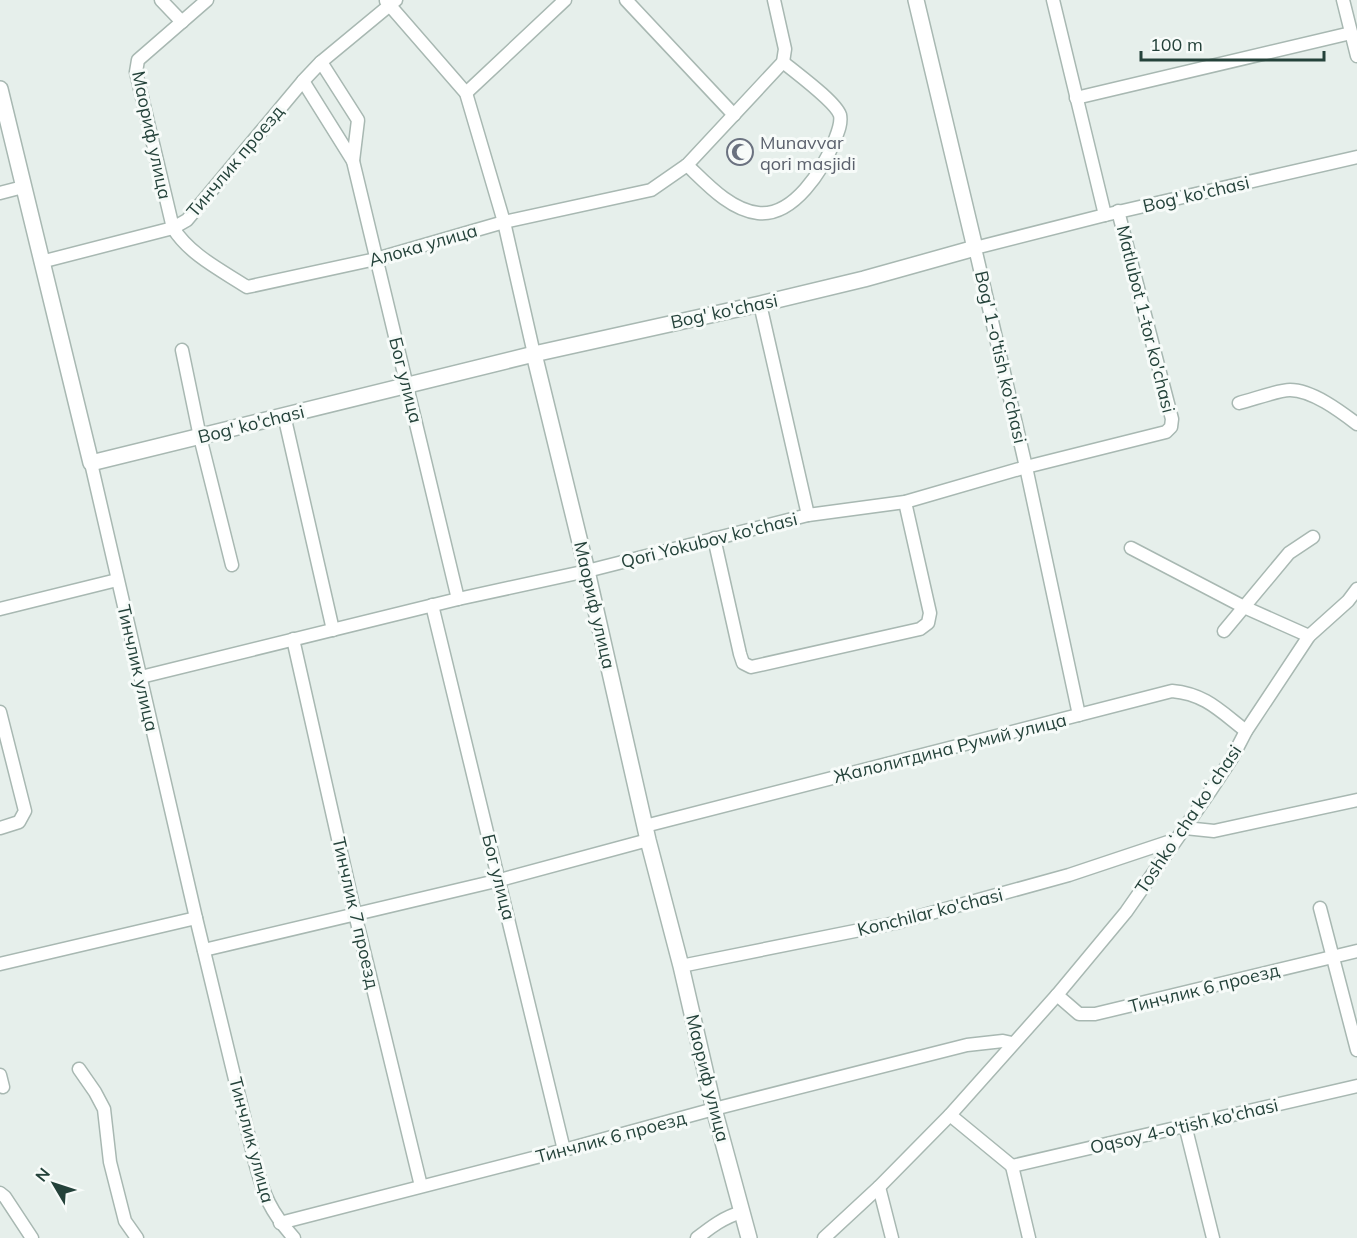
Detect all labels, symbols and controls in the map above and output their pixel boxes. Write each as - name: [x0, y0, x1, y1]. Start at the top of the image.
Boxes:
- scale bar: [1141, 24, 1324, 62]
- text: 100 m: [1150, 33, 1203, 56]
- street label: Маориф улица: [127, 69, 177, 201]
- street label: Тинчлик проезд: [181, 100, 289, 222]
- place label: Munavvar qori masjidi: [760, 131, 856, 175]
- mosque icon: Munavvar qori masjidi: [725, 137, 755, 167]
- street label: Bog' ko'chasi: [1140, 171, 1252, 217]
- street label: Алока улица: [366, 218, 480, 272]
- street label: Matlubot 1-tor ko'chasi: [1112, 223, 1180, 415]
- street label: Bog' 1-o'tish ko'chasi: [970, 268, 1032, 446]
- street label: Bog' ko'chasi: [668, 288, 780, 334]
- street label: Бог улица: [384, 335, 428, 425]
- street label: Bog' ko'chasi: [195, 400, 307, 448]
- street label: Qori Yokubov ko'chasi: [618, 507, 800, 573]
- street label: Маориф улица: [569, 539, 621, 671]
- street label: Тинчлик улица: [112, 602, 164, 734]
- street label: Жалолитдина Румий улица: [831, 708, 1069, 788]
- street label: Toshkoʻcha koʻchasi: [1130, 740, 1246, 898]
- street label: Бог улица: [477, 832, 521, 922]
- street label: Тинчлик 7 проезд: [327, 835, 385, 991]
- street label: Konchilar ko'chasi: [855, 883, 1005, 941]
- street label: Тинчлик 6 проезд: [1126, 958, 1282, 1018]
- street label: Маориф улица: [681, 1012, 735, 1144]
- street label: Тинчлик улица: [224, 1075, 280, 1205]
- street label: Oqsoy 4-o'tish ko'chasi: [1088, 1093, 1280, 1159]
- street label: Тинчлик 6 проезд: [533, 1106, 689, 1168]
- north arrow: [24, 1154, 84, 1214]
- text: N: [31, 1164, 54, 1186]

